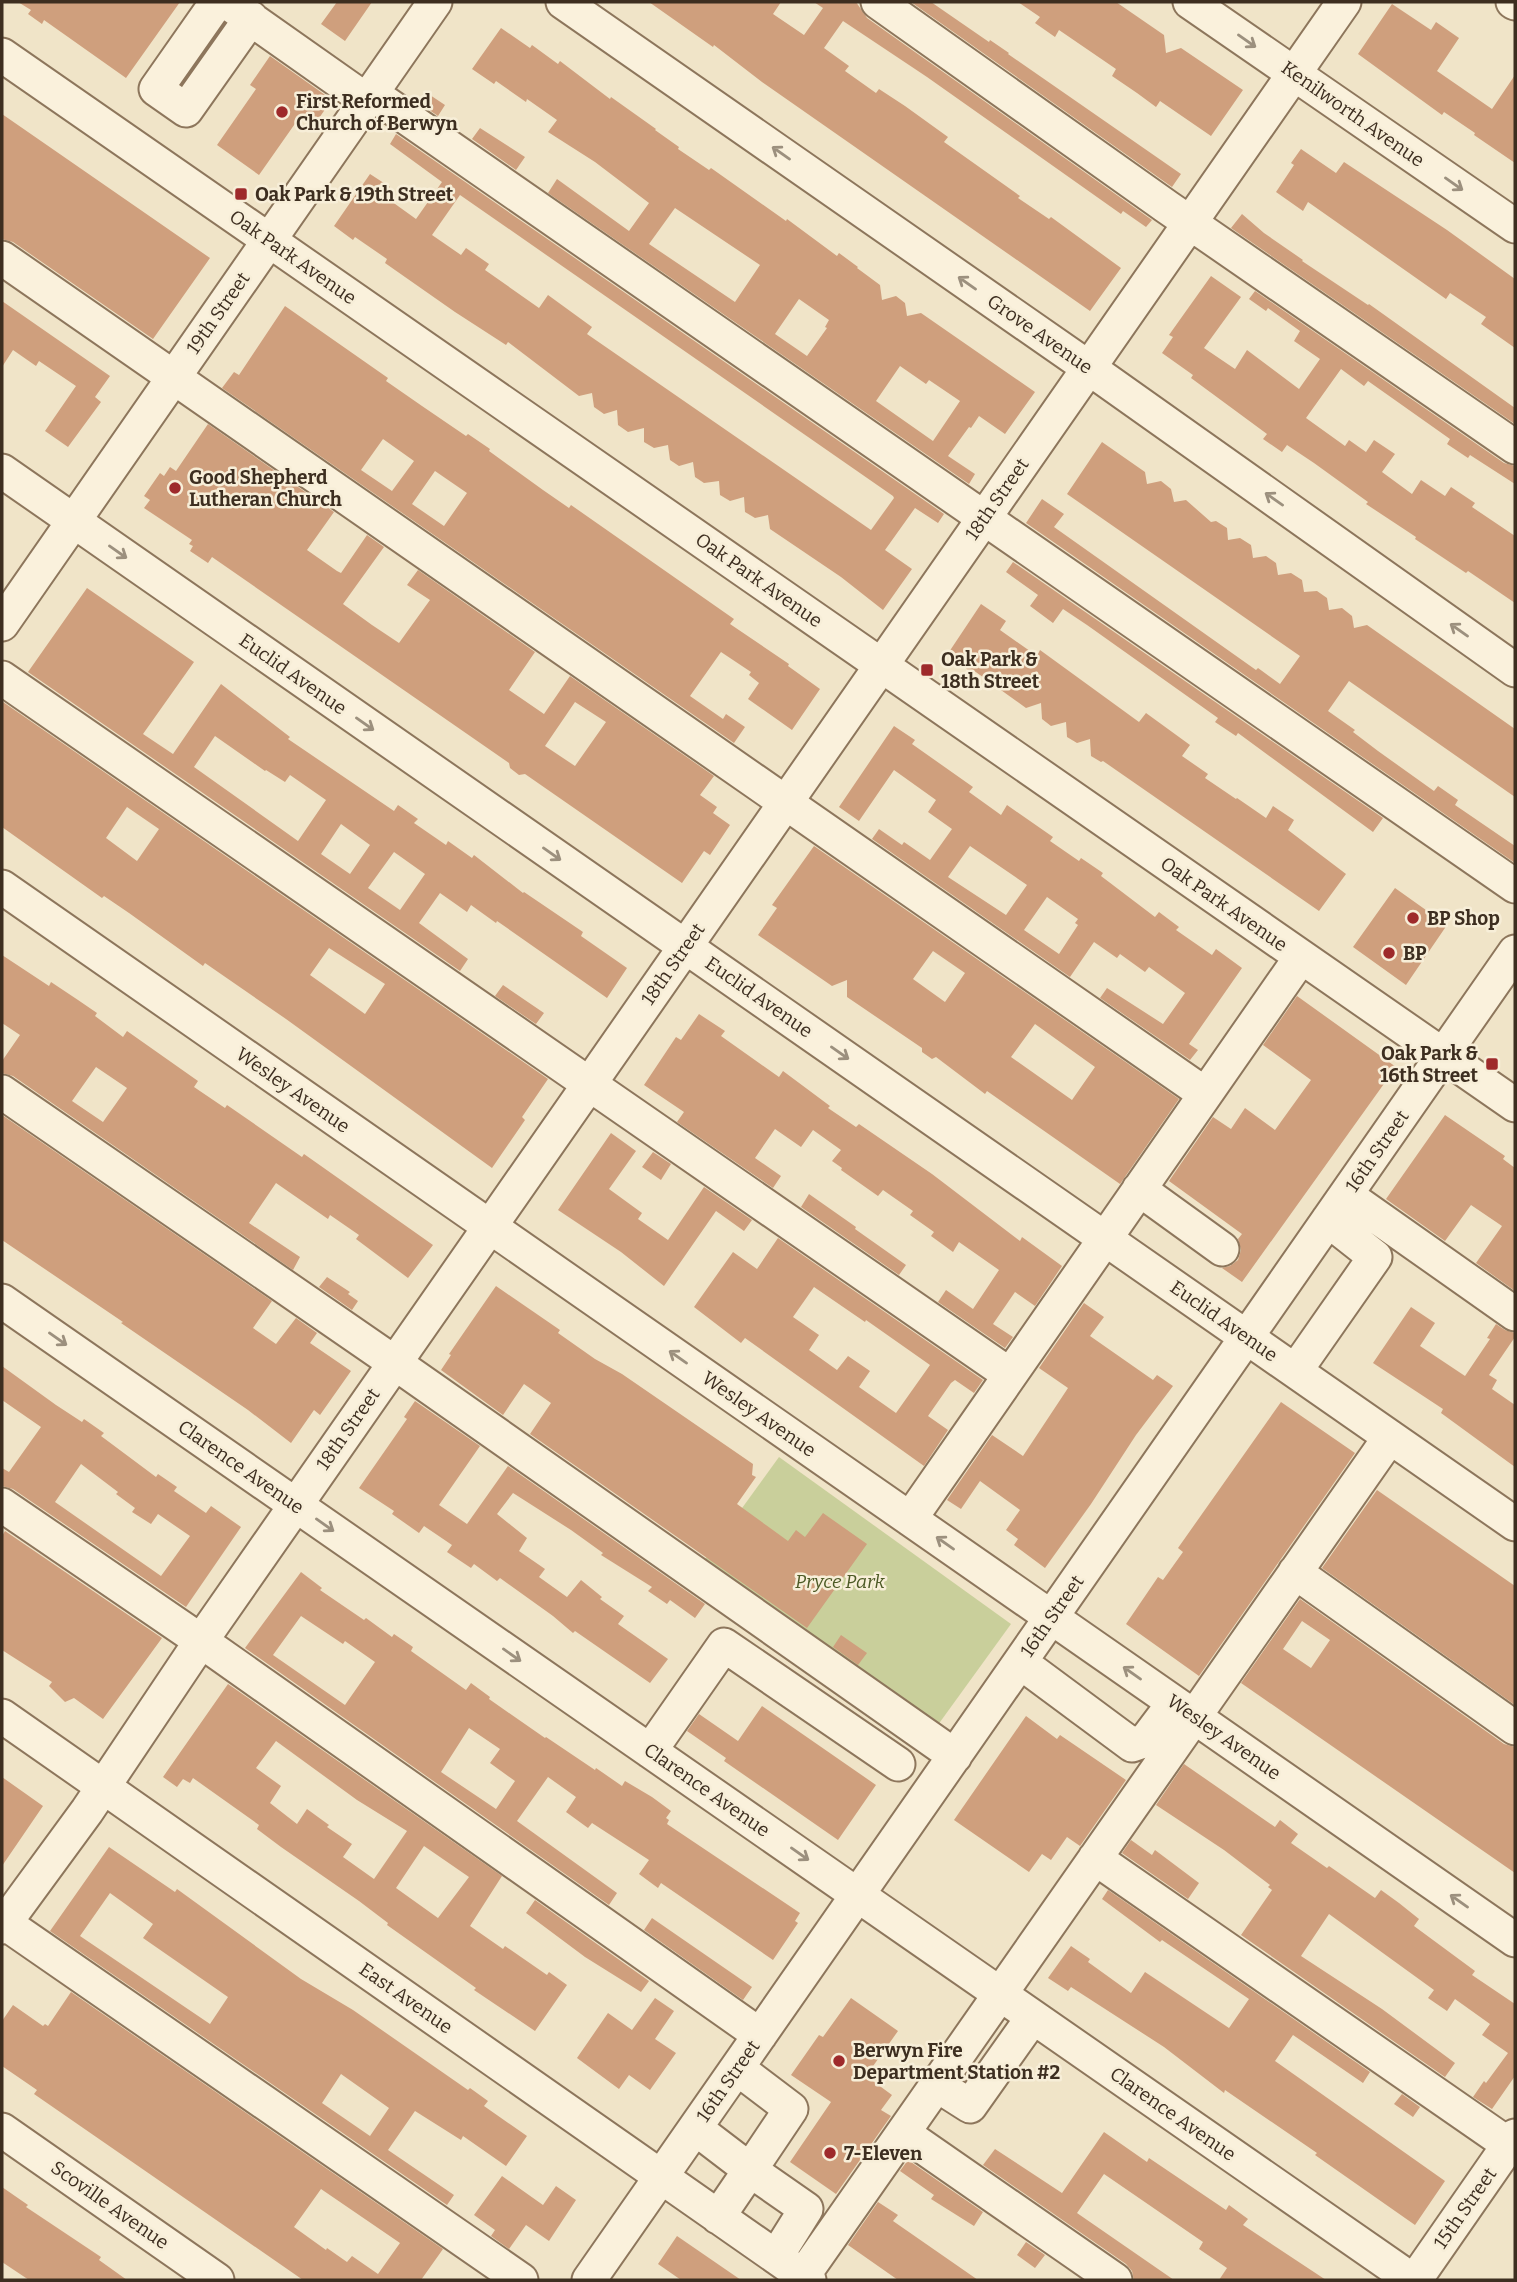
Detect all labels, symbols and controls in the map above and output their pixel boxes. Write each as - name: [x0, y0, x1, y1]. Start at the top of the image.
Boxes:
- one-way arrow: [1236, 34, 1256, 48]
- street label: Kenilworth Avenue: [1277, 56, 1429, 172]
- place label: First Reformed Church of Berwyn: [296, 90, 458, 135]
- marker: First Reformed Church of Berwyn: [274, 104, 290, 120]
- one-way arrow: [772, 146, 791, 160]
- one-way arrow: [1444, 177, 1463, 191]
- place label: Oak Park & 19th Street: [255, 183, 454, 206]
- marker: Oak Park & 19th Street: [233, 186, 249, 202]
- street label: Oak Park Avenue: [225, 205, 361, 309]
- street label: 19th Street: [181, 267, 255, 358]
- one-way arrow: [958, 276, 977, 290]
- street label: Grove Avenue: [983, 289, 1097, 379]
- street label: 18th Street: [960, 453, 1034, 544]
- place label: Good Shepherd Lutheran Church: [189, 466, 342, 511]
- marker: Good Shepherd Lutheran Church: [167, 480, 183, 496]
- one-way arrow: [1265, 492, 1284, 506]
- street label: Oak Park Avenue: [691, 528, 827, 632]
- one-way arrow: [108, 545, 127, 559]
- one-way arrow: [1450, 623, 1469, 637]
- street label: Euclid Avenue: [235, 629, 351, 719]
- place label: Oak Park & 18th Street: [941, 648, 1040, 693]
- marker: Oak Park & 18th Street: [919, 662, 935, 678]
- one-way arrow: [355, 717, 374, 731]
- one-way arrow: [542, 847, 561, 861]
- street label: Oak Park Avenue: [1156, 852, 1292, 956]
- place label: BP Shop: [1427, 907, 1500, 930]
- marker: BP Shop: [1405, 910, 1421, 926]
- street label: 18th Street: [636, 918, 710, 1009]
- place label: BP: [1403, 942, 1427, 965]
- marker: BP: [1381, 945, 1397, 961]
- street label: Euclid Avenue: [701, 952, 817, 1042]
- street label: Wesley Avenue: [232, 1042, 354, 1138]
- place label: Oak Park & 16th Street: [1380, 1042, 1478, 1087]
- one-way arrow: [830, 1046, 849, 1060]
- marker: Oak Park & 16th Street: [1484, 1056, 1500, 1072]
- street label: 16th Street: [1340, 1105, 1414, 1196]
- street label: Euclid Avenue: [1166, 1276, 1282, 1366]
- one-way arrow: [48, 1332, 67, 1346]
- one-way arrow: [669, 1350, 688, 1364]
- street label: Wesley Avenue: [698, 1366, 820, 1462]
- street label: 18th Street: [311, 1383, 385, 1474]
- street label: Clarence Avenue: [174, 1415, 308, 1519]
- one-way arrow: [315, 1518, 334, 1532]
- one-way arrow: [936, 1536, 955, 1550]
- park label: Pryce Park: [795, 1570, 886, 1593]
- street label: 16th Street: [1015, 1570, 1089, 1661]
- one-way arrow: [502, 1648, 521, 1662]
- one-way arrow: [1123, 1666, 1142, 1680]
- street label: Wesley Avenue: [1163, 1689, 1285, 1785]
- street label: Clarence Avenue: [640, 1738, 774, 1842]
- one-way arrow: [790, 1847, 809, 1861]
- one-way arrow: [1450, 1894, 1469, 1908]
- street label: East Avenue: [355, 1957, 457, 2039]
- street label: 16th Street: [691, 2035, 765, 2126]
- place label: Berwyn Fire Department Station #2: [853, 2039, 1060, 2084]
- marker: Berwyn Fire Department Station #2: [831, 2053, 847, 2069]
- street label: Clarence Avenue: [1106, 2062, 1240, 2166]
- place label: 7-Eleven: [844, 2142, 923, 2165]
- marker: 7-Eleven: [822, 2145, 838, 2161]
- street label: Scoville Avenue: [47, 2156, 173, 2254]
- street label: 15th Street: [1429, 2163, 1501, 2253]

